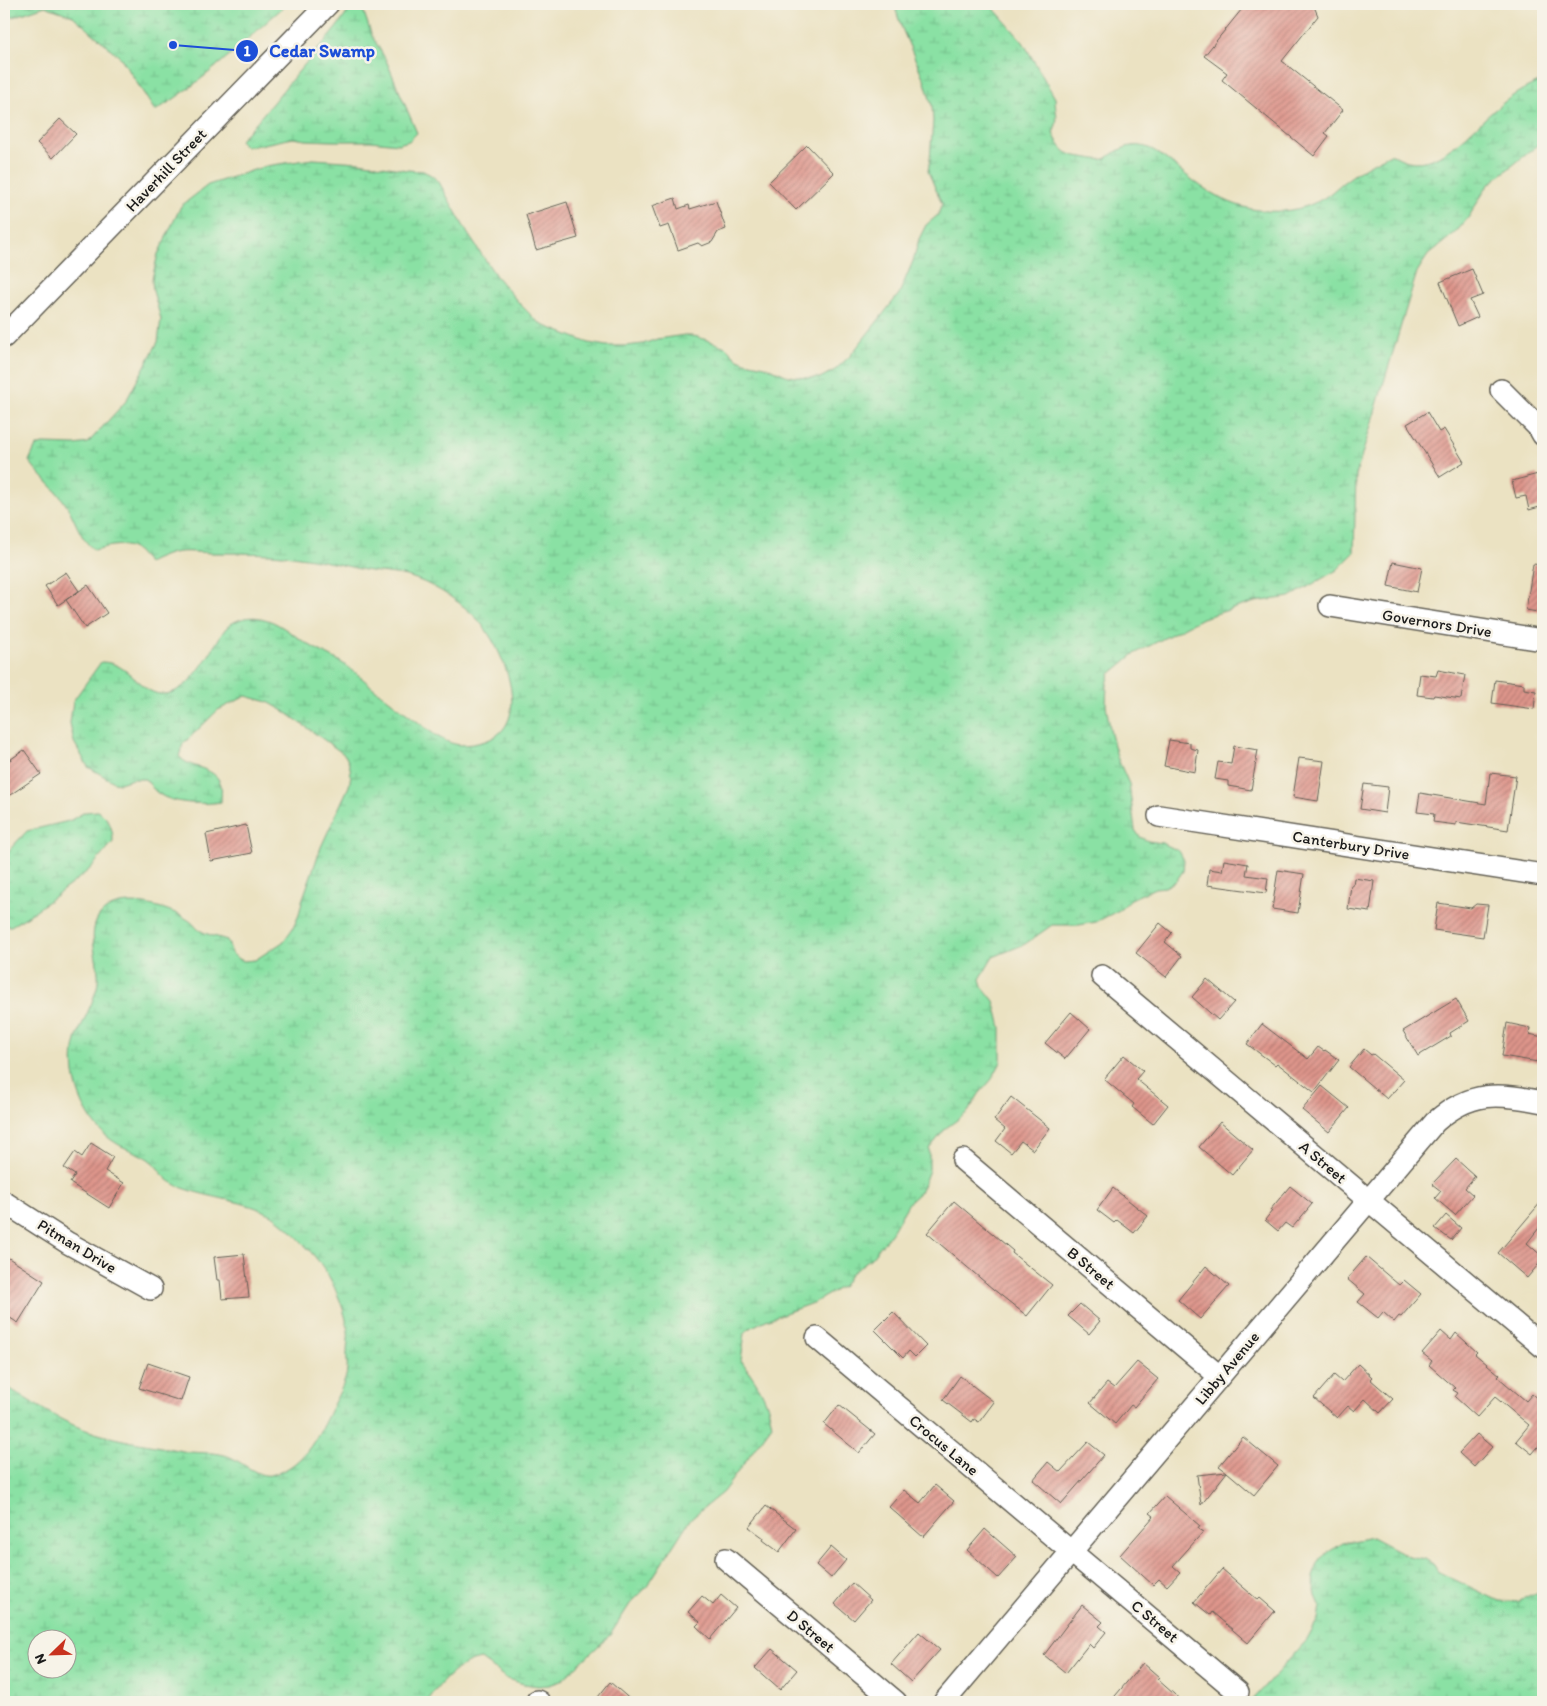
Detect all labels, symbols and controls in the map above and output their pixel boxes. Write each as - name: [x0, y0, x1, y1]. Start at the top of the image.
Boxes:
- callout: Cedar Swamp: [234, 34, 385, 67]
- text: Cedar Swamp: [269, 40, 375, 62]
- text: 1: [244, 42, 251, 60]
- street label: Haverhill Street: [122, 124, 210, 216]
- street label: Governors Drive: [1381, 605, 1493, 641]
- street label: Canterbury Drive: [1291, 826, 1411, 864]
- street label: A Street: [1295, 1137, 1351, 1187]
- street label: Pitman Drive: [34, 1215, 120, 1277]
- street label: B Street: [1063, 1243, 1119, 1293]
- street label: Libby Avenue: [1191, 1327, 1263, 1409]
- street label: Crocus Lane: [906, 1411, 982, 1479]
- street label: C Street: [1127, 1596, 1183, 1646]
- street label: D Street: [783, 1606, 839, 1656]
- north arrow: [28, 1628, 78, 1678]
- text: N: [31, 1651, 50, 1667]

